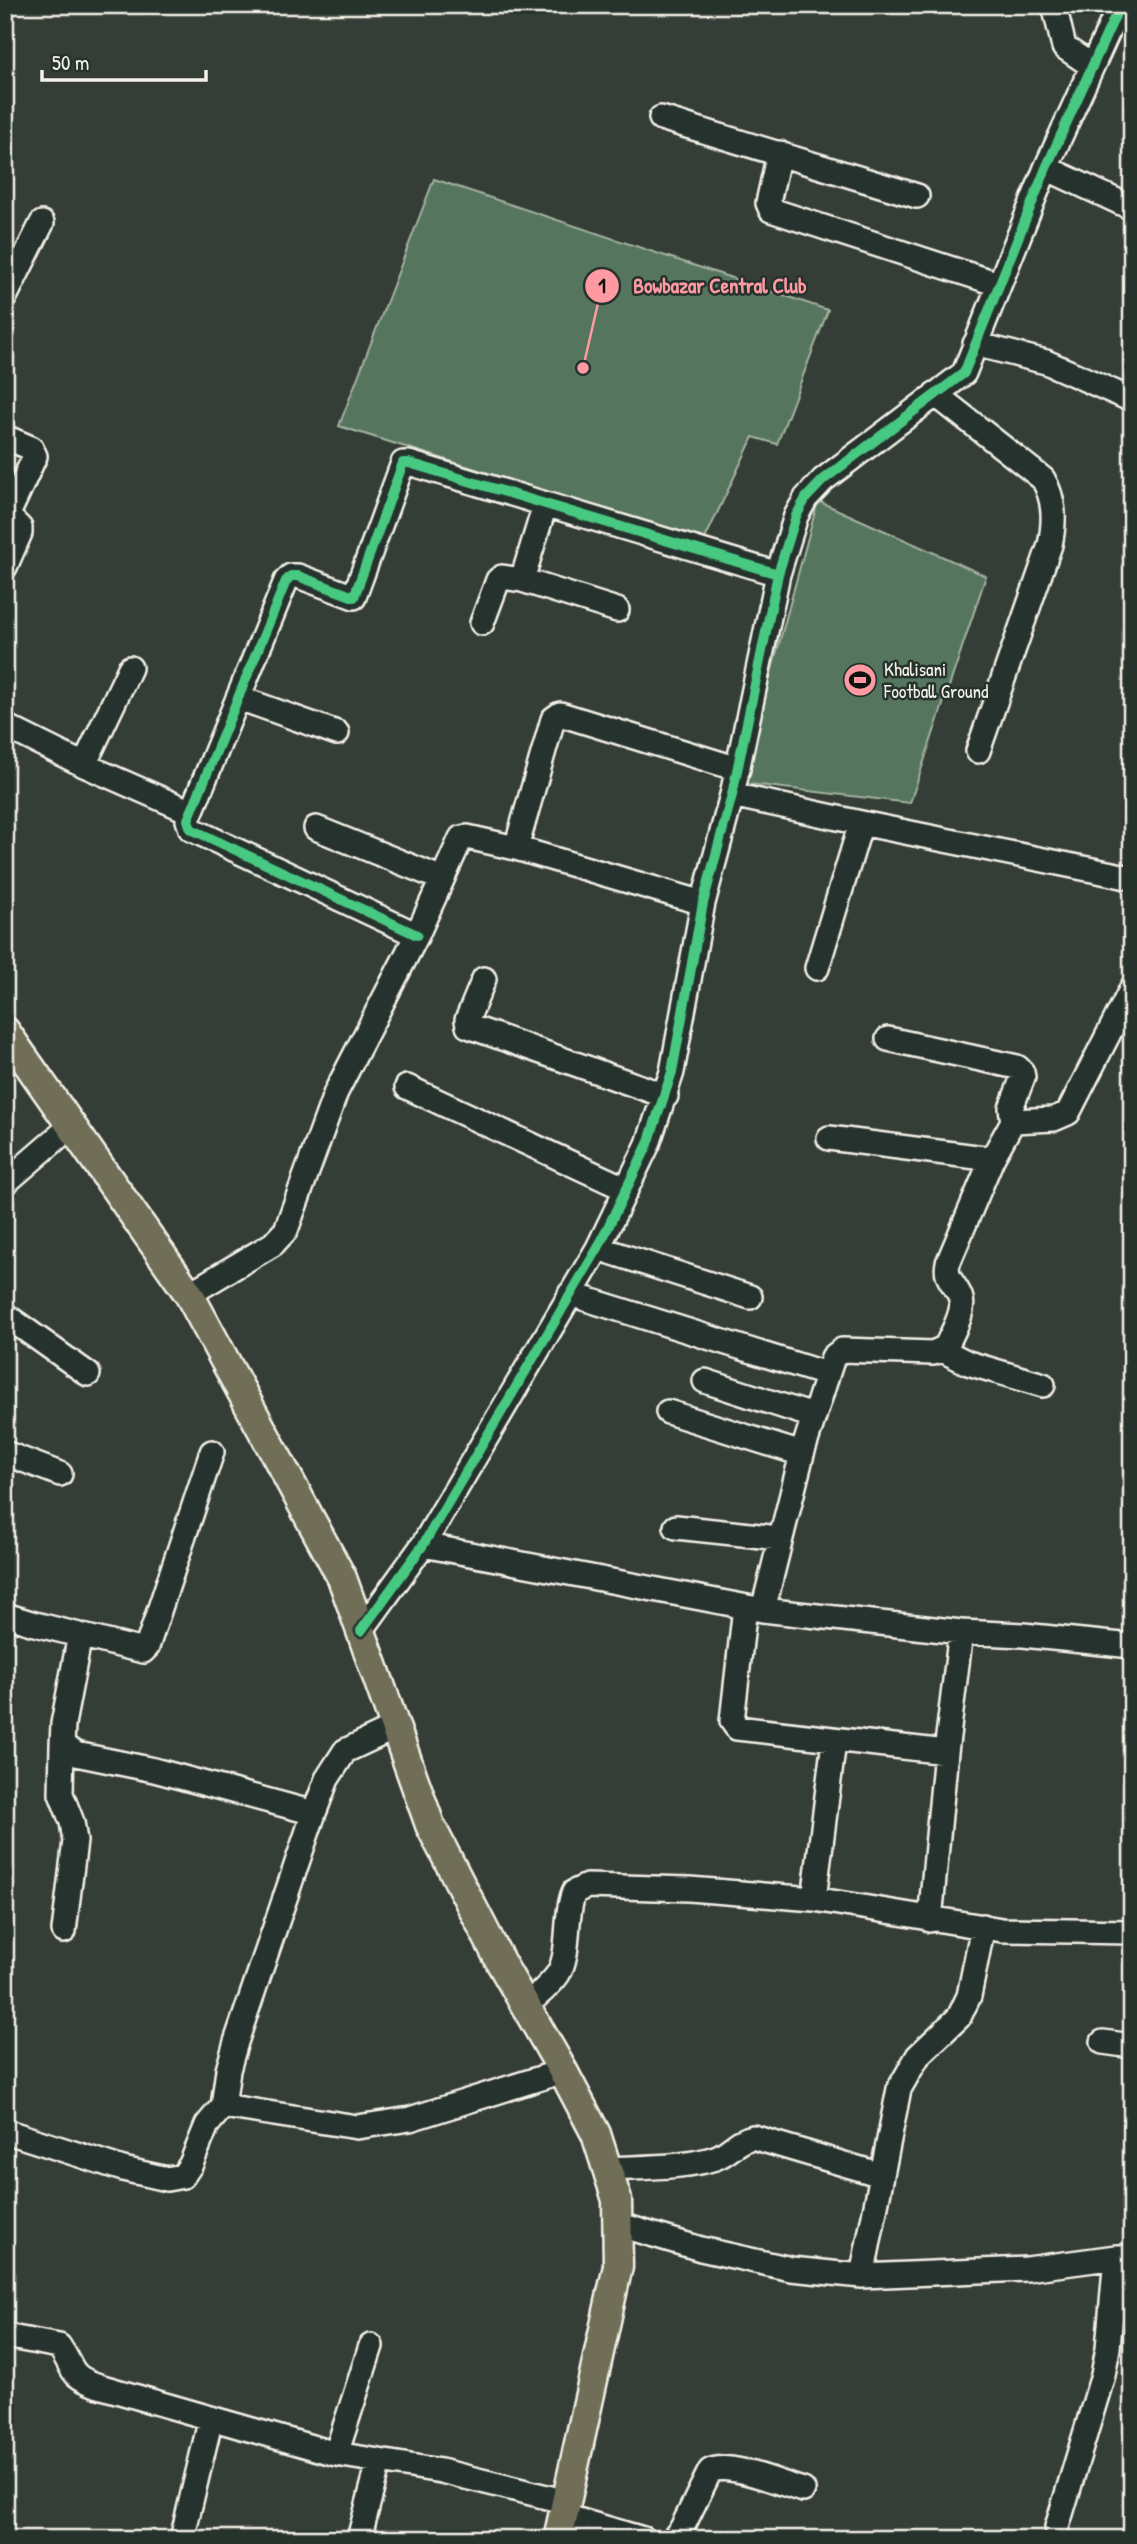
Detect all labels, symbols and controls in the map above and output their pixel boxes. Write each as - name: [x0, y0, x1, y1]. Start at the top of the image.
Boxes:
- scale bar: [42, 38, 206, 82]
- text: 50 m: [52, 48, 89, 77]
- callout: Bowbazar Central Club: [584, 265, 821, 307]
- text: 1: [598, 271, 606, 300]
- text: Bowbazar Central Club: [633, 271, 807, 300]
- place label: Khalisani Football Ground: [883, 656, 989, 704]
- sports icon: Khalisani Football Ground: [841, 661, 879, 699]

